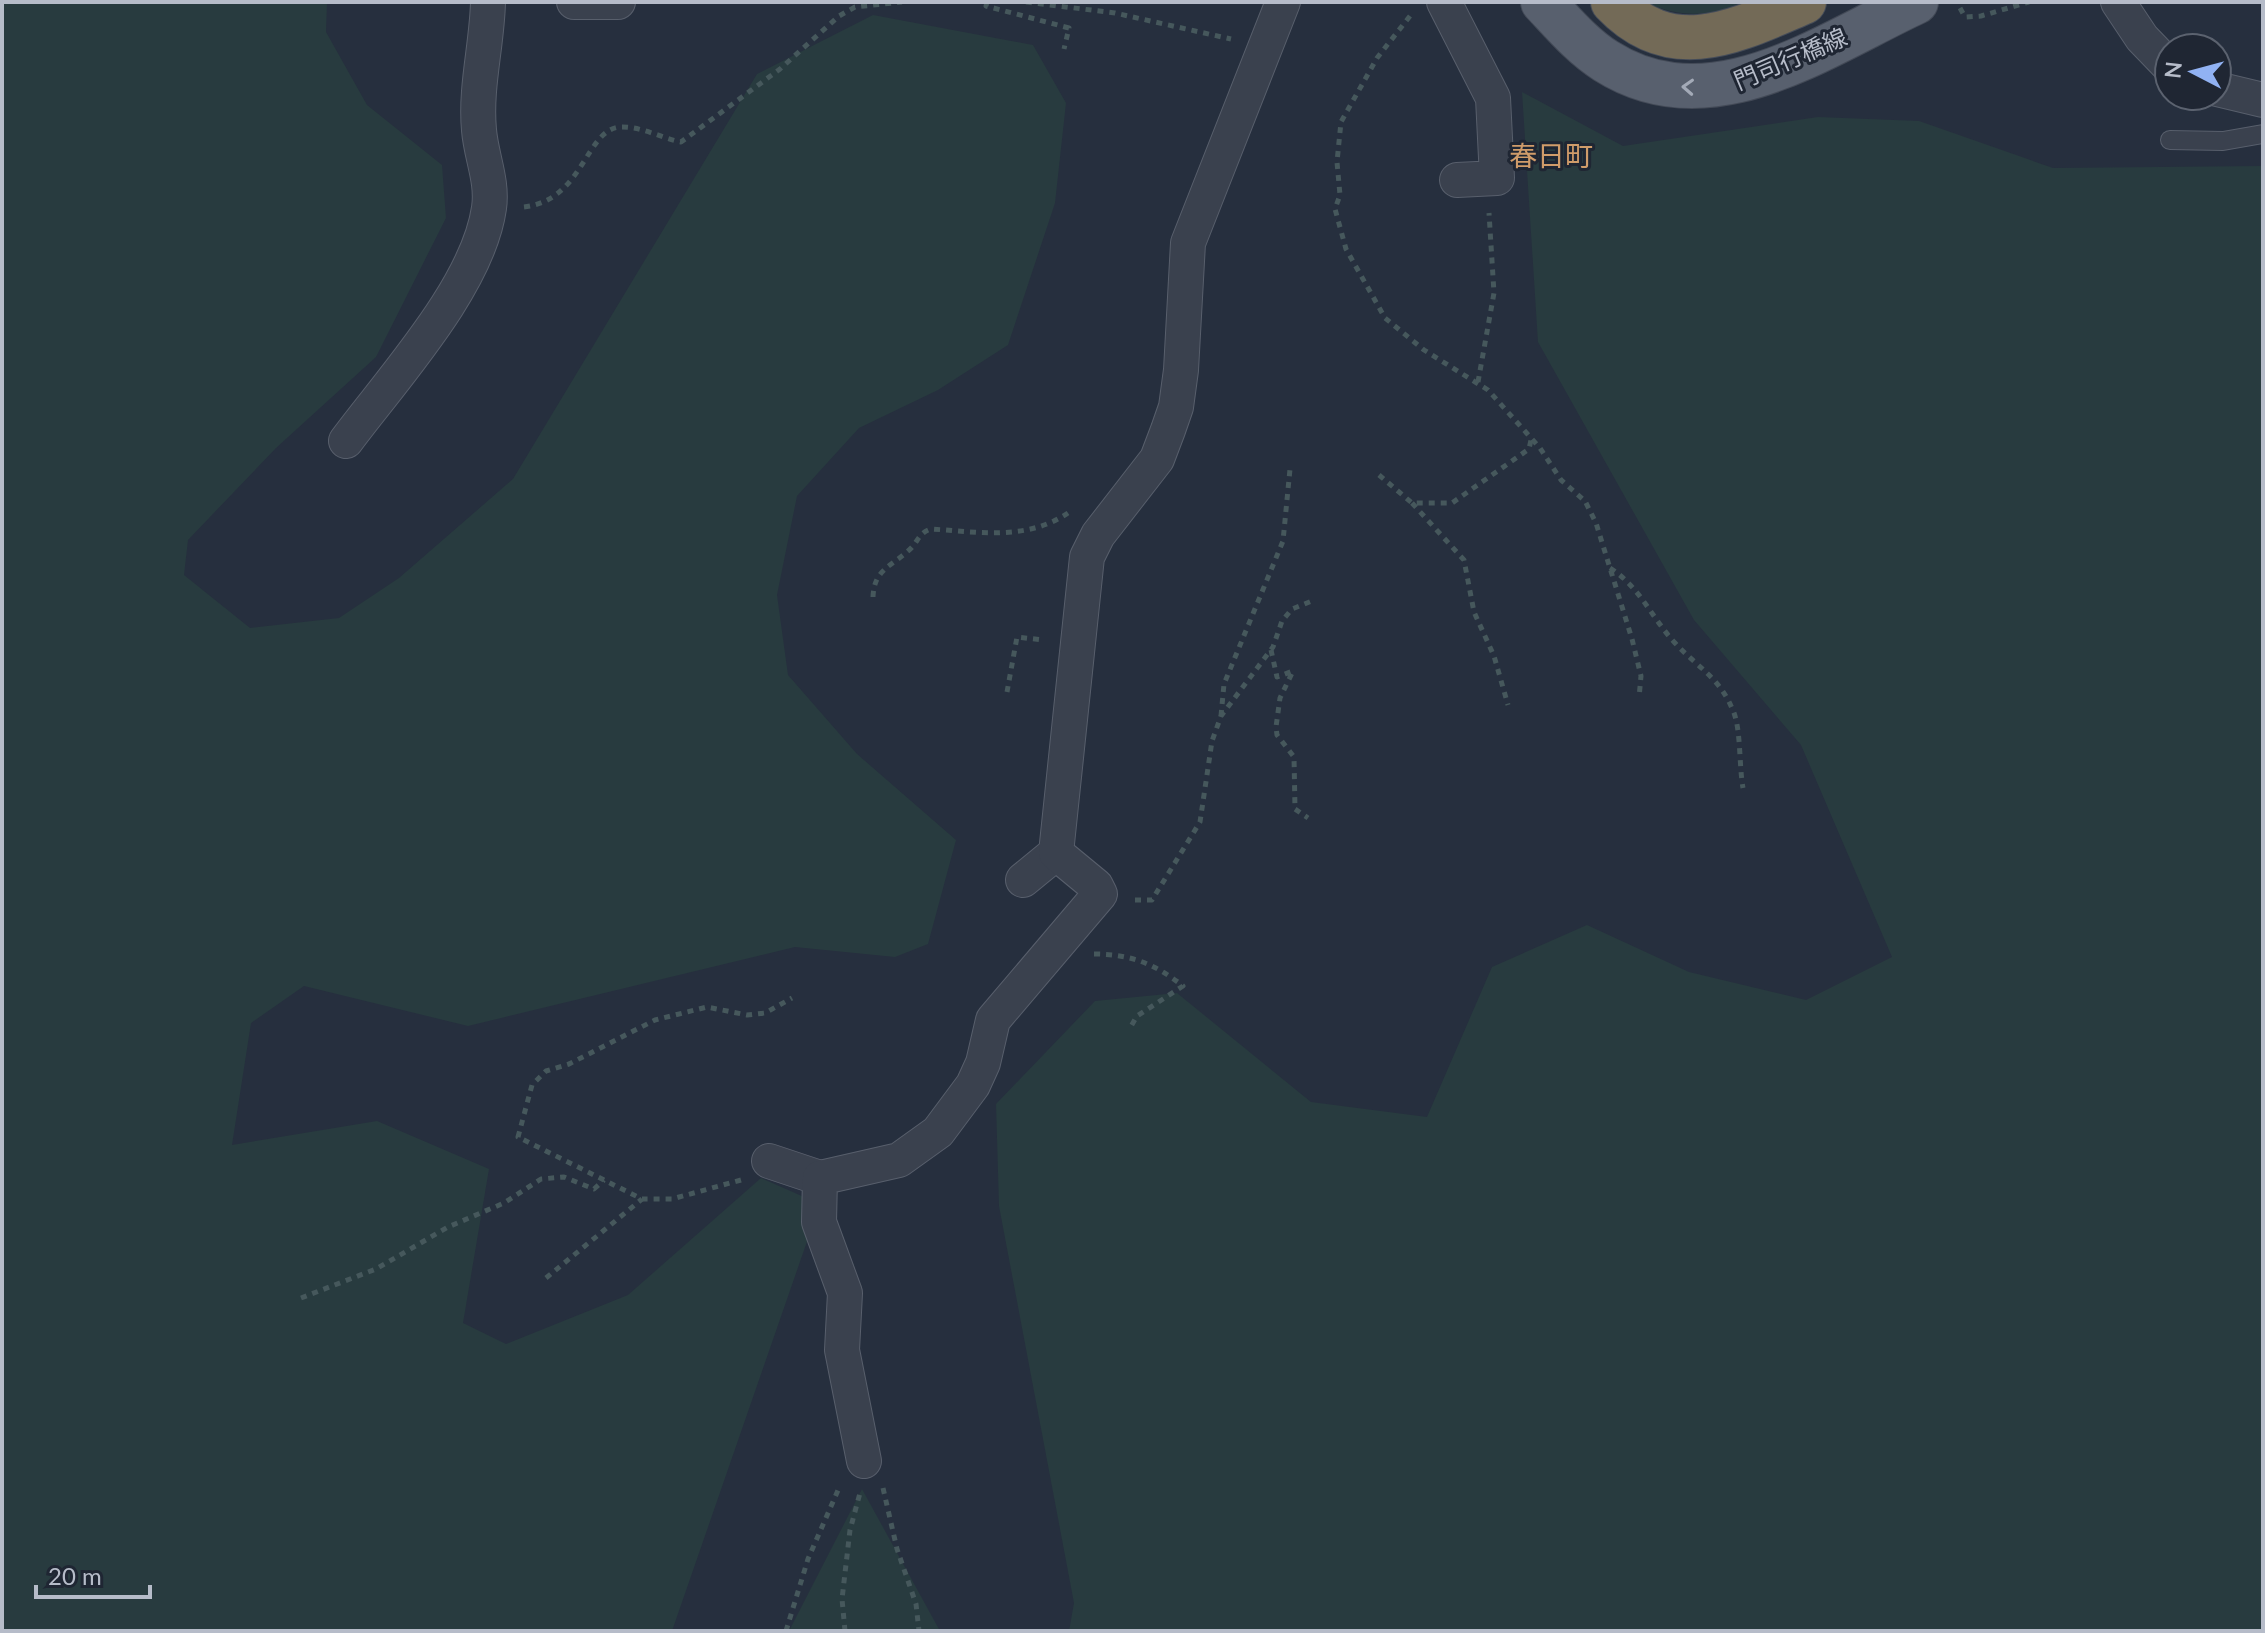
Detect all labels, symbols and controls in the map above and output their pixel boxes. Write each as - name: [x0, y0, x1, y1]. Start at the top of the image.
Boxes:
- street label: 門司行橋線: [1729, 21, 1851, 95]
- north arrow: [2153, 32, 2233, 112]
- text: N: [2158, 60, 2187, 80]
- one-way arrow: [1681, 78, 1694, 95]
- district label: 春日町: [1509, 138, 1593, 172]
- scale bar: [36, 1549, 150, 1599]
- text: 20 m: [48, 1561, 102, 1590]

